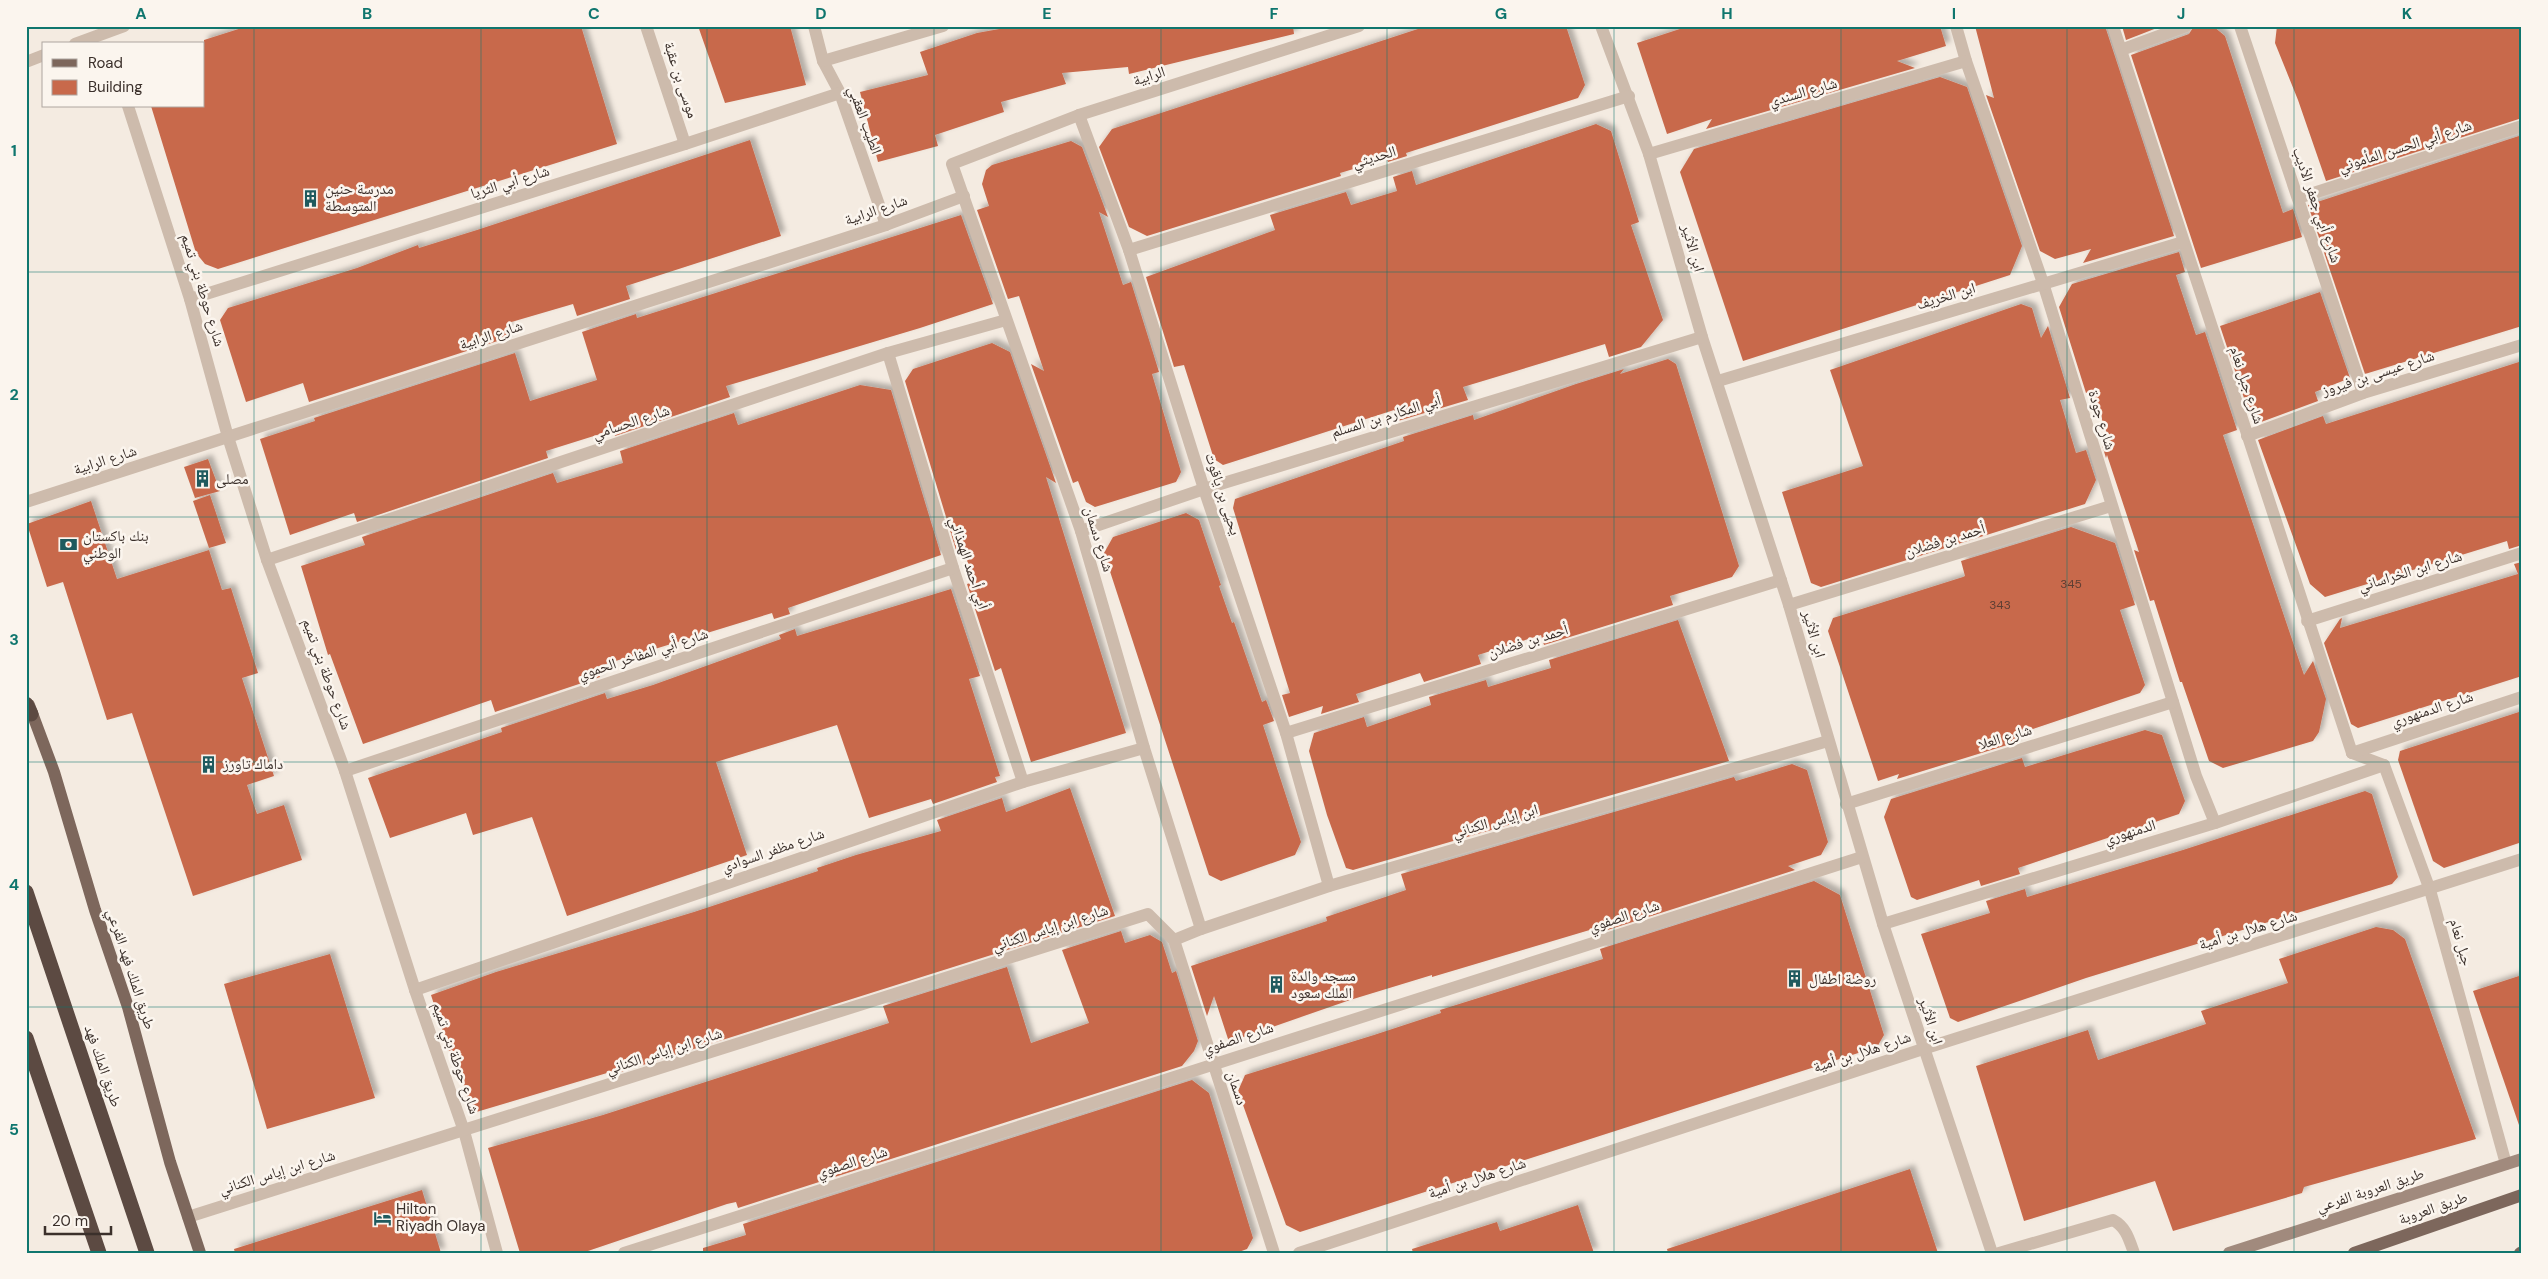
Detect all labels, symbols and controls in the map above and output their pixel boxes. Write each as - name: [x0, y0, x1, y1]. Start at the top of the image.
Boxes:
- text: A: [135, 3, 147, 24]
- text: B: [362, 3, 372, 24]
- text: C: [588, 3, 600, 24]
- text: D: [815, 3, 827, 24]
- text: E: [1042, 3, 1052, 24]
- text: F: [1270, 3, 1279, 24]
- text: G: [1495, 3, 1507, 24]
- text: H: [1721, 3, 1733, 24]
- text: I: [1952, 3, 1956, 24]
- text: J: [2177, 3, 2185, 24]
- text: K: [2402, 3, 2413, 24]
- street label: موسى بن عقبة: [659, 39, 703, 121]
- legend: [42, 42, 205, 108]
- text: Road: [88, 53, 123, 73]
- street label: الرابية: [1130, 61, 1168, 91]
- street label: شارع السندي: [1767, 73, 1840, 113]
- text: Building: [88, 77, 143, 97]
- street label: الطيب العقبي: [842, 83, 887, 158]
- street label: شارع أبي الحسن المأموني: [2336, 115, 2475, 179]
- text: 1: [11, 140, 17, 161]
- street label: الحديثي: [1350, 141, 1399, 175]
- street label: شارع أبي جعفر الأديب: [2286, 145, 2346, 266]
- street label: شارع أبي الثريا: [468, 160, 553, 205]
- place label: مدرسة حنين المتوسطة: [325, 179, 394, 216]
- building icon: مدرسة حنين المتوسطة: [301, 188, 321, 208]
- street label: شارع الرابية: [842, 190, 910, 230]
- street label: ابن الأثير: [1676, 221, 1709, 274]
- street label: شارع حوطة بني تميم: [175, 231, 230, 350]
- street label: ابن الخريف: [1914, 278, 1978, 314]
- street label: شارع الرابية: [457, 315, 525, 355]
- street label: شارع جبل نعام: [2225, 344, 2269, 427]
- street label: شارع عيسى بن فيروز: [2318, 345, 2437, 401]
- text: 2: [9, 384, 19, 405]
- street label: شارع جودة: [2083, 388, 2121, 452]
- street label: أبي المكارم بن المسلم: [1329, 390, 1444, 444]
- street label: شارع الحسامي: [590, 400, 673, 446]
- street label: شارع الرابية: [71, 440, 139, 480]
- street label: يحيى بن ياقوت: [1200, 450, 1246, 538]
- building icon: مصلى: [192, 469, 212, 489]
- place label: مصلى: [216, 469, 249, 489]
- street label: شارع دسمان: [1080, 504, 1118, 574]
- street label: أبي أحمد الهمذاني: [943, 514, 993, 612]
- street label: أحمد بن فضلان: [1902, 518, 1988, 562]
- place label: بنك باكستان الوطني: [83, 526, 149, 565]
- bank icon: بنك باكستان الوطني: [59, 535, 79, 555]
- street label: شارع ابن الخراساني: [2356, 546, 2465, 598]
- house number: 345: [2060, 576, 2082, 592]
- house number: 343: [1989, 597, 2011, 613]
- street label: ابن الأثير: [1797, 607, 1830, 660]
- street label: شارع حوطة بني تميم: [296, 616, 356, 733]
- street label: أحمد بن فضلان: [1485, 619, 1571, 663]
- street label: شارع أبي المفاخر الحموي: [575, 623, 711, 686]
- text: 3: [9, 629, 19, 650]
- street label: شارع الدمنهوري: [2388, 686, 2476, 733]
- street label: شارع العلا: [1976, 719, 2034, 755]
- building icon: داماك تاورز: [199, 754, 219, 774]
- place label: داماك تاورز: [222, 754, 283, 774]
- street label: ابن إياس الكناني: [1450, 799, 1541, 845]
- street label: الدمنهوري: [2102, 815, 2159, 851]
- street label: شارع مظفر السوادي: [719, 823, 828, 879]
- text: 4: [9, 874, 19, 895]
- street label: شارع الصفوي: [1586, 895, 1662, 939]
- street label: شارع ابن إياس الكناني: [989, 900, 1111, 958]
- street label: طريق الملك فهد الفرعي: [100, 906, 160, 1033]
- street label: شارع هلال بن أمية: [2196, 906, 2300, 954]
- street label: جبل نعام: [2445, 916, 2477, 968]
- place label: مسجد والدة الملك سعود: [1291, 966, 1356, 1003]
- building icon: روضة اطفال: [1785, 969, 1805, 989]
- place label: روضة اطفال: [1809, 969, 1877, 989]
- building icon: مسجد والدة الملك سعود: [1267, 975, 1287, 995]
- street label: ابن الأثير: [1914, 994, 1948, 1047]
- street label: شارع حوطة بني تميم: [426, 999, 485, 1117]
- street label: شارع الصفوي: [1200, 1017, 1276, 1061]
- street label: طريق الملك فهد: [80, 1022, 126, 1110]
- street label: شارع ابن إياس الكناني: [603, 1023, 725, 1081]
- street label: شارع هلال بن أمية: [1811, 1027, 1914, 1077]
- street label: دسمان: [1222, 1068, 1252, 1108]
- text: 5: [9, 1119, 19, 1140]
- street label: شارع الصفوي: [814, 1141, 890, 1185]
- street label: شارع ابن إياس الكناني: [216, 1145, 338, 1201]
- street label: شارع هلال بن أمية: [1426, 1153, 1529, 1203]
- street label: طريق العروبة الفرعي: [2314, 1163, 2427, 1219]
- street label: طريق العروبة: [2396, 1187, 2470, 1229]
- place label: Hilton Riyadh Olaya: [396, 1199, 486, 1236]
- scale bar: [45, 1204, 111, 1236]
- hotel icon: Hilton Riyadh Olaya: [372, 1208, 392, 1228]
- text: 20 m: [52, 1211, 88, 1231]

